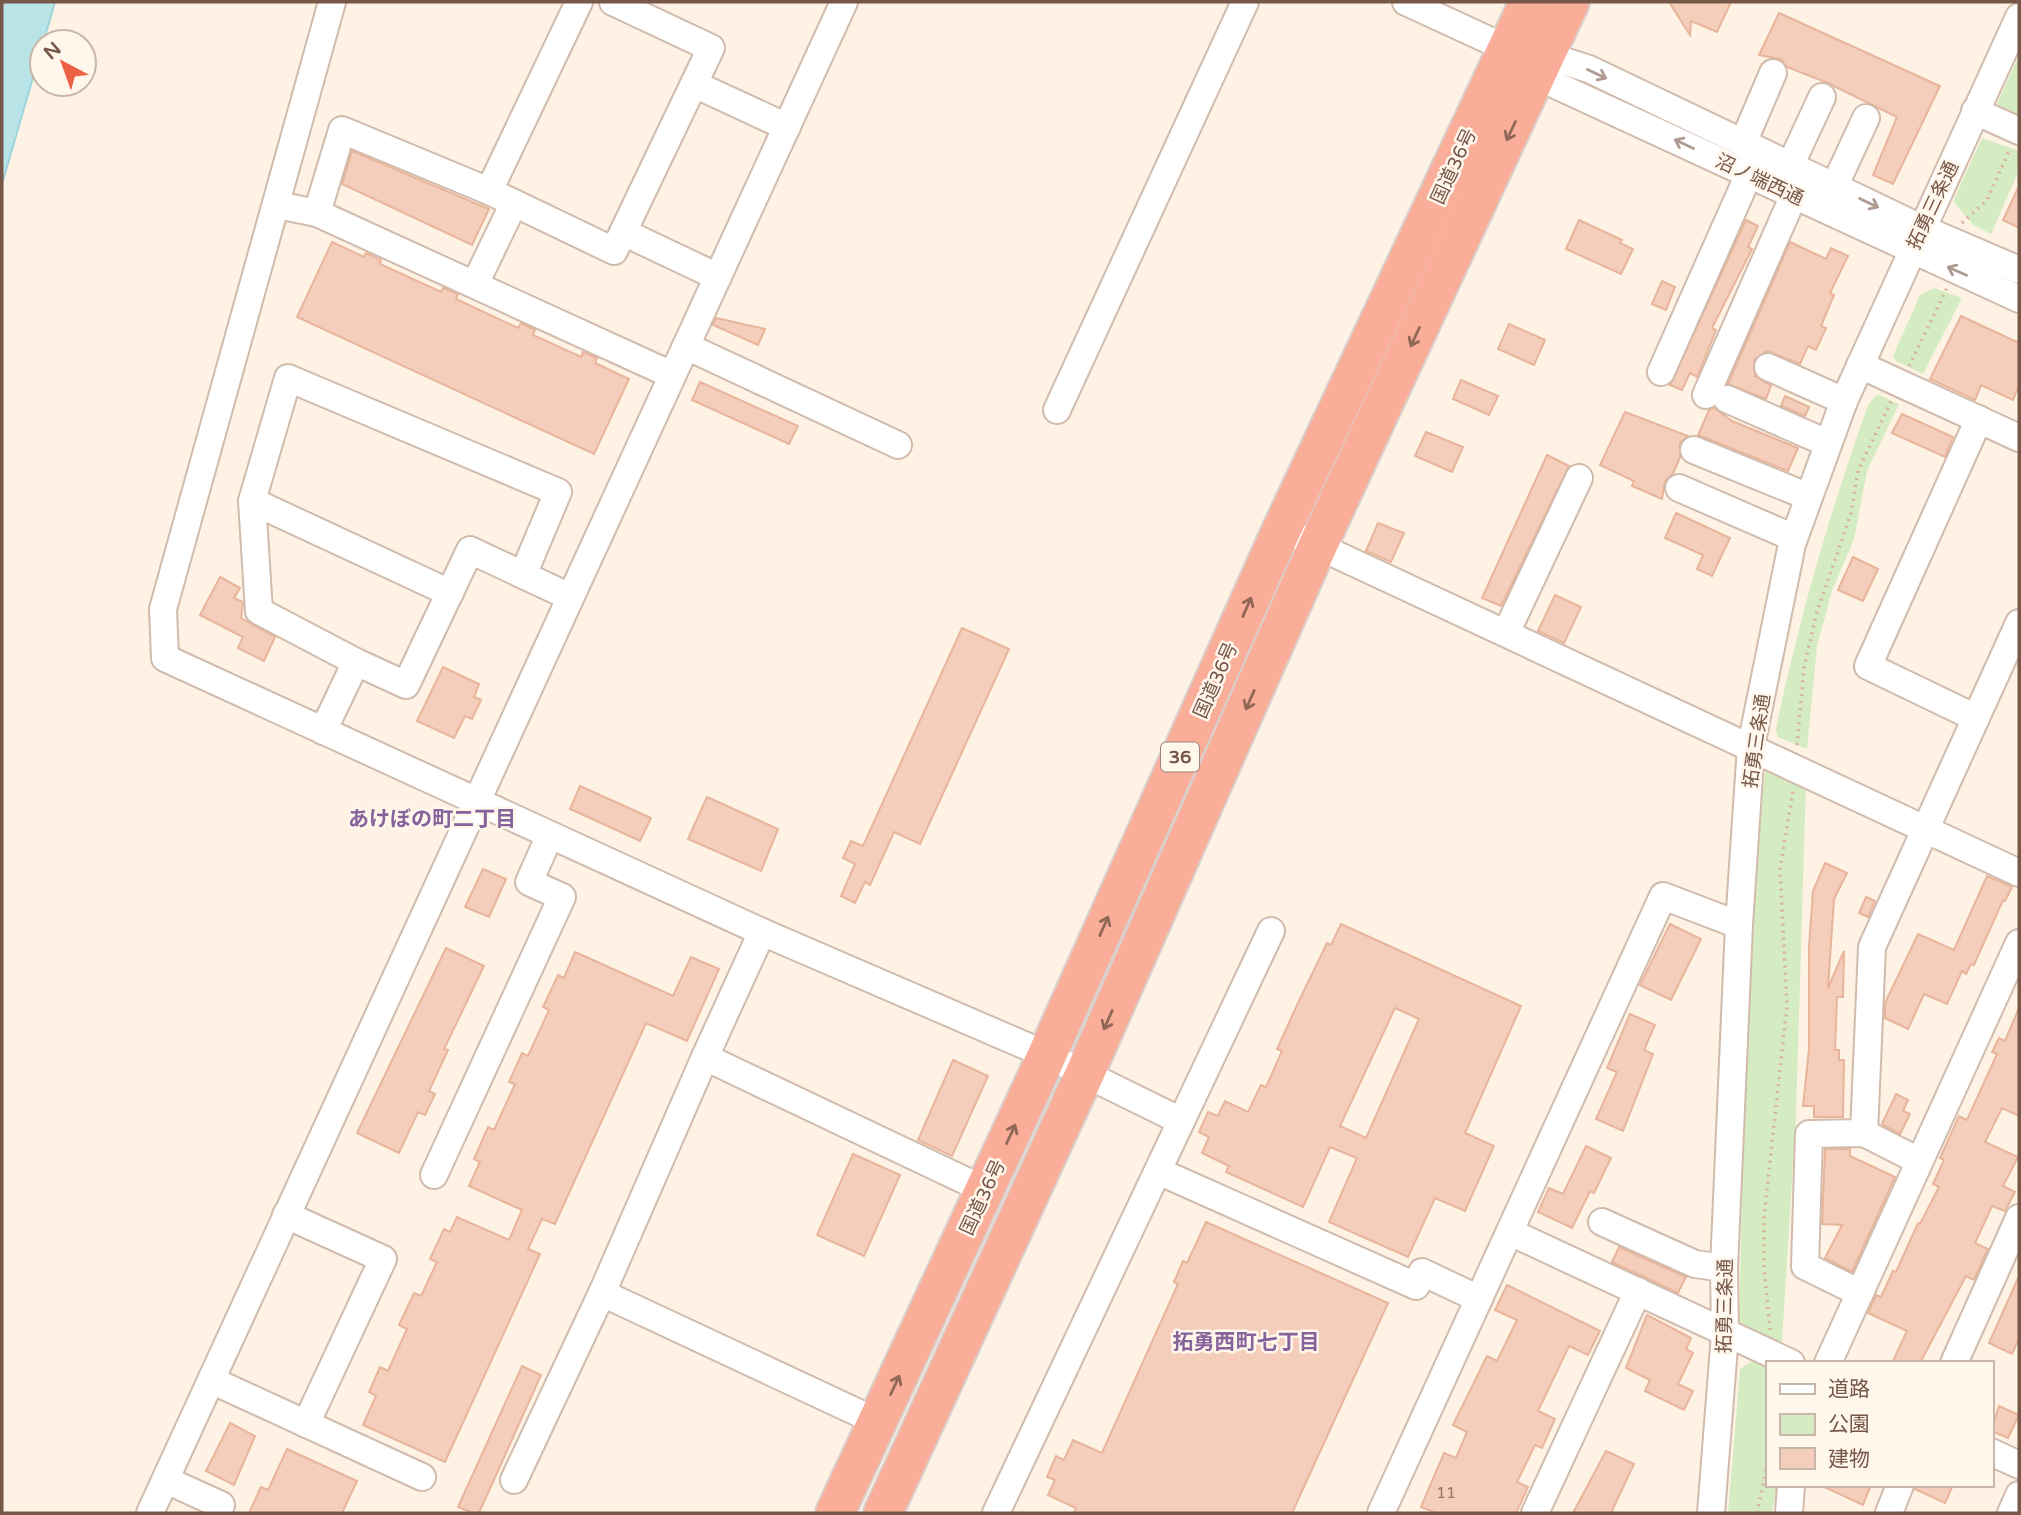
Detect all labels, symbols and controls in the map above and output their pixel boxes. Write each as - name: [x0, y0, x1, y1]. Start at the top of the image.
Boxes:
- north arrow: [28, 28, 98, 98]
- text: N: [40, 38, 65, 64]
- one-way arrow: [1587, 68, 1608, 81]
- one-way arrow: [1504, 120, 1517, 141]
- street label: 国道36号: [1427, 125, 1481, 208]
- one-way arrow: [1674, 137, 1695, 150]
- street label: 沼ノ端西通: [1712, 150, 1807, 210]
- street label: 拓勇三条通: [1903, 158, 1963, 253]
- one-way arrow: [1858, 197, 1879, 211]
- one-way arrow: [1947, 264, 1968, 277]
- one-way arrow: [1408, 326, 1421, 347]
- one-way arrow: [1241, 597, 1254, 618]
- street label: 国道36号: [1189, 639, 1242, 722]
- one-way arrow: [1243, 689, 1256, 710]
- street label: 拓勇三条通: [1739, 693, 1774, 790]
- road number: 36: [1161, 742, 1199, 772]
- district label: あけぼの町二丁目: [348, 807, 516, 832]
- one-way arrow: [1098, 916, 1111, 937]
- one-way arrow: [1101, 1009, 1114, 1031]
- one-way arrow: [1005, 1123, 1018, 1145]
- street label: 国道36号: [956, 1156, 1010, 1239]
- street label: 拓勇三条通: [1713, 1258, 1737, 1354]
- district label: 拓勇西町七丁目: [1173, 1330, 1320, 1355]
- legend: [1766, 1361, 1993, 1487]
- one-way arrow: [889, 1375, 902, 1396]
- text: 道路: [1828, 1377, 1870, 1402]
- text: 公園: [1828, 1412, 1870, 1437]
- text: 建物: [1828, 1447, 1870, 1472]
- house number: 11: [1436, 1483, 1456, 1503]

